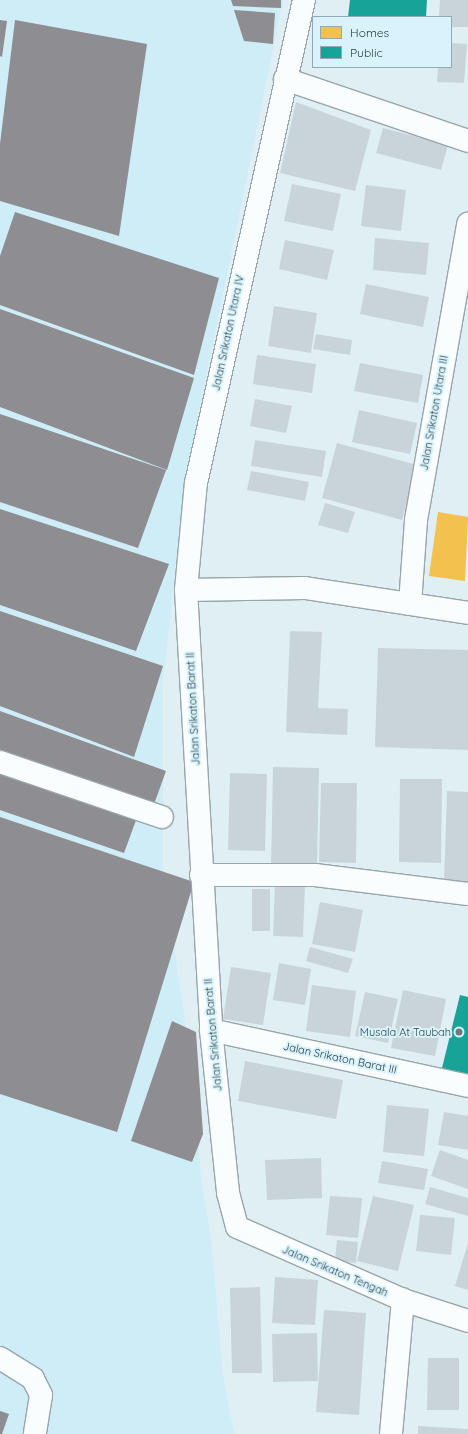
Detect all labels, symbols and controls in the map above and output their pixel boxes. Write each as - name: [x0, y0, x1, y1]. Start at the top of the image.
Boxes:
- legend: [312, 16, 452, 68]
- text: Homes: [350, 25, 389, 40]
- text: Public: [350, 45, 383, 60]
- street label: Jalan Srikaton Utara IV: [209, 274, 247, 392]
- street label: Jalan Srikaton Utara III: [417, 354, 451, 472]
- street label: Jalan Srikaton Barat II: [183, 652, 203, 766]
- street label: Jalan Srikaton Barat II: [201, 978, 225, 1092]
- place label: Musala At Taubah: [360, 1025, 451, 1039]
- marker: Musala At Taubah: [454, 1027, 464, 1037]
- street label: Jalan Srikaton Barat III: [282, 1039, 398, 1077]
- street label: Jalan Srikaton Tengah: [280, 1243, 390, 1299]

